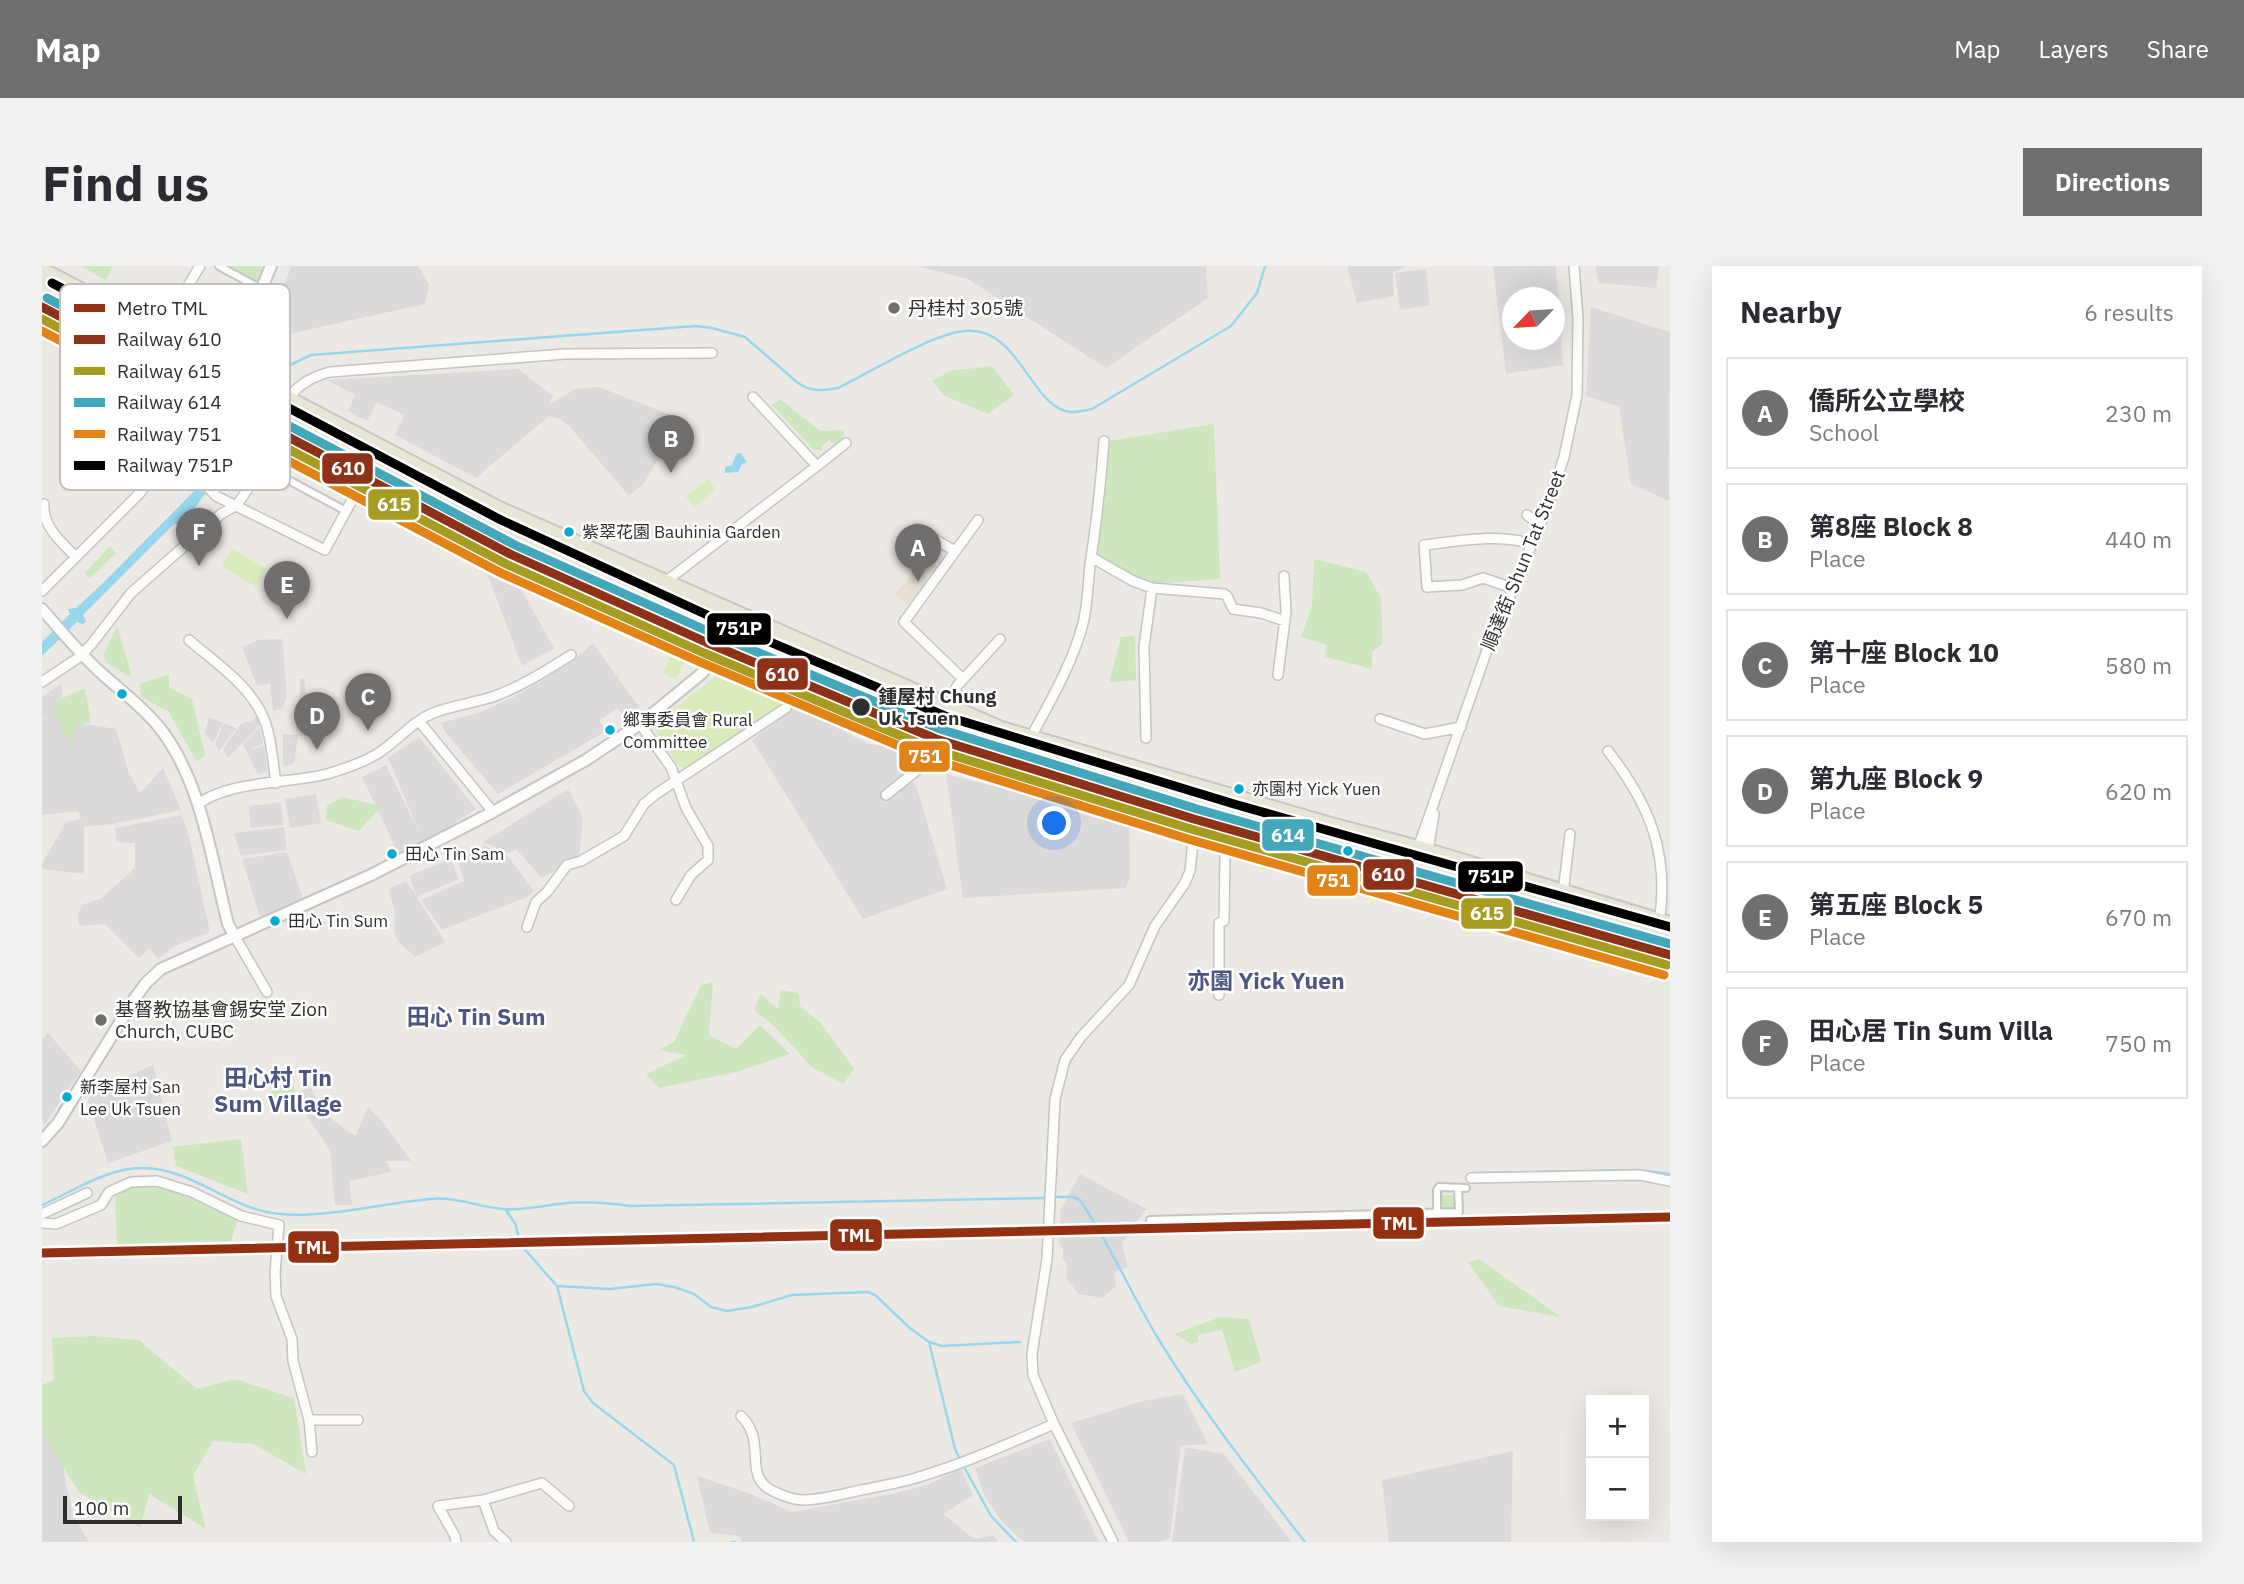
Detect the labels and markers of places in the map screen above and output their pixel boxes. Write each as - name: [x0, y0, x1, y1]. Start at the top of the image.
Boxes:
- place label: 丹桂村 305號: [908, 296, 1023, 320]
- marker: 丹桂村 305號: [886, 300, 902, 316]
- pin: B: [648, 415, 694, 473]
- pin: F: [176, 508, 222, 566]
- place label: 紫翠花園 Bauhinia Garden: [582, 521, 781, 543]
- pin: A: [895, 524, 941, 582]
- marker: 紫翠花園 Bauhinia Garden: [562, 525, 576, 539]
- pin: E: [264, 561, 310, 619]
- pin: C: [345, 673, 391, 731]
- place label: 鍾屋村 Chung Uk Tsuen: [878, 684, 997, 730]
- unlabelled marker: [115, 687, 129, 701]
- pin: D: [294, 692, 340, 750]
- marker: 鍾屋村 Chung Uk Tsuen: [850, 696, 872, 718]
- place label: 鄉事委員會 Rural Committee: [623, 709, 753, 753]
- marker: 鄉事委員會 Rural Committee: [603, 723, 617, 737]
- place label: 亦園村 Yick Yuen: [1252, 778, 1381, 800]
- marker: 亦園村 Yick Yuen: [1232, 782, 1246, 796]
- place label: 田心 Tin Sam: [405, 843, 504, 865]
- unlabelled marker: [1341, 844, 1355, 858]
- marker: 田心 Tin Sam: [385, 847, 399, 861]
- place label: 田心 Tin Sum: [288, 910, 388, 932]
- marker: 田心 Tin Sum: [268, 914, 282, 928]
- place label: 基督教協基會錫安堂 Zion Church, CUBC: [115, 997, 328, 1043]
- marker: 基督教協基會錫安堂 Zion Church, CUBC: [93, 1012, 109, 1028]
- place label: 新李屋村 San Lee Uk Tsuen: [80, 1076, 181, 1120]
- marker: 新李屋村 San Lee Uk Tsuen: [60, 1090, 74, 1104]

